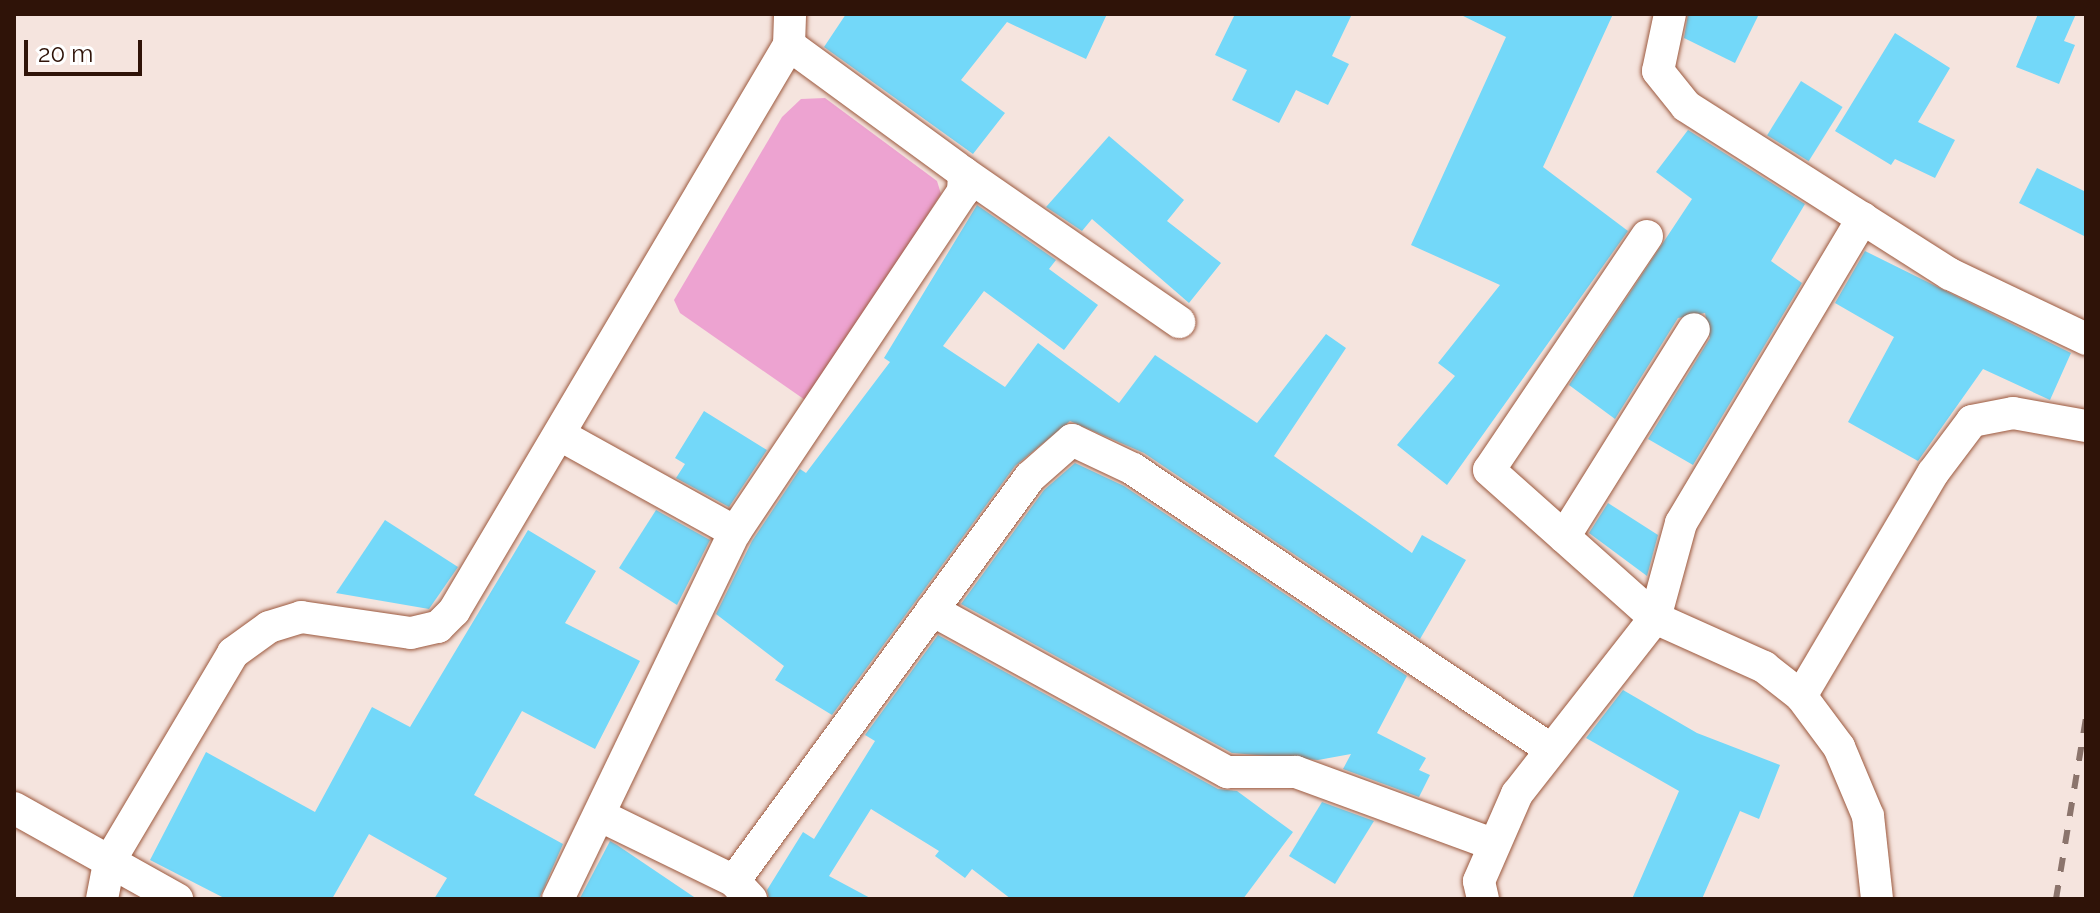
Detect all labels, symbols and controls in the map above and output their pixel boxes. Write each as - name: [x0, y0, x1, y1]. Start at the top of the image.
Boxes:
- scale bar: [28, 24, 146, 74]
- text: 20 m: [38, 39, 93, 68]

